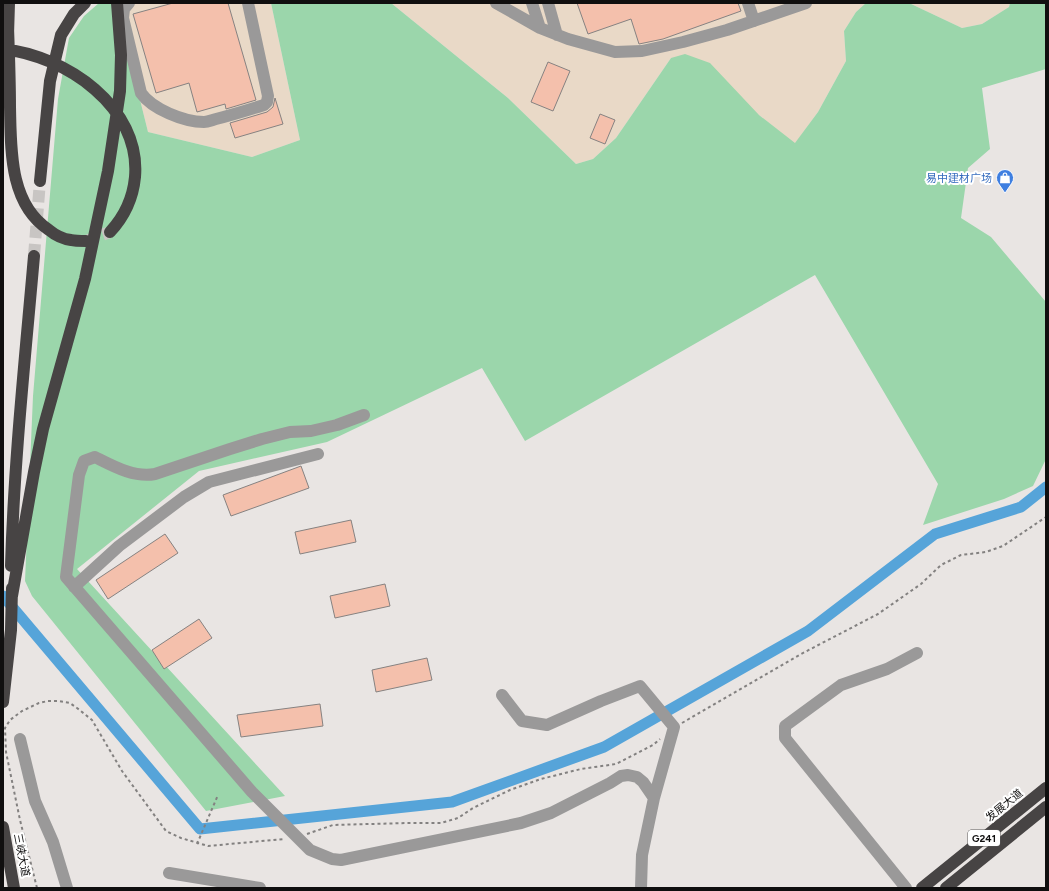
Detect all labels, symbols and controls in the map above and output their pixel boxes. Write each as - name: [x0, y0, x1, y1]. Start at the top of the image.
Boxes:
- shop icon: 易中建材广场: [995, 168, 1015, 193]
- place label: 易中建材广场: [926, 172, 992, 185]
- street label: 发展大道: [983, 786, 1026, 824]
- road number: G241: [968, 830, 1000, 846]
- street label: 三峡大道: [11, 832, 32, 878]

